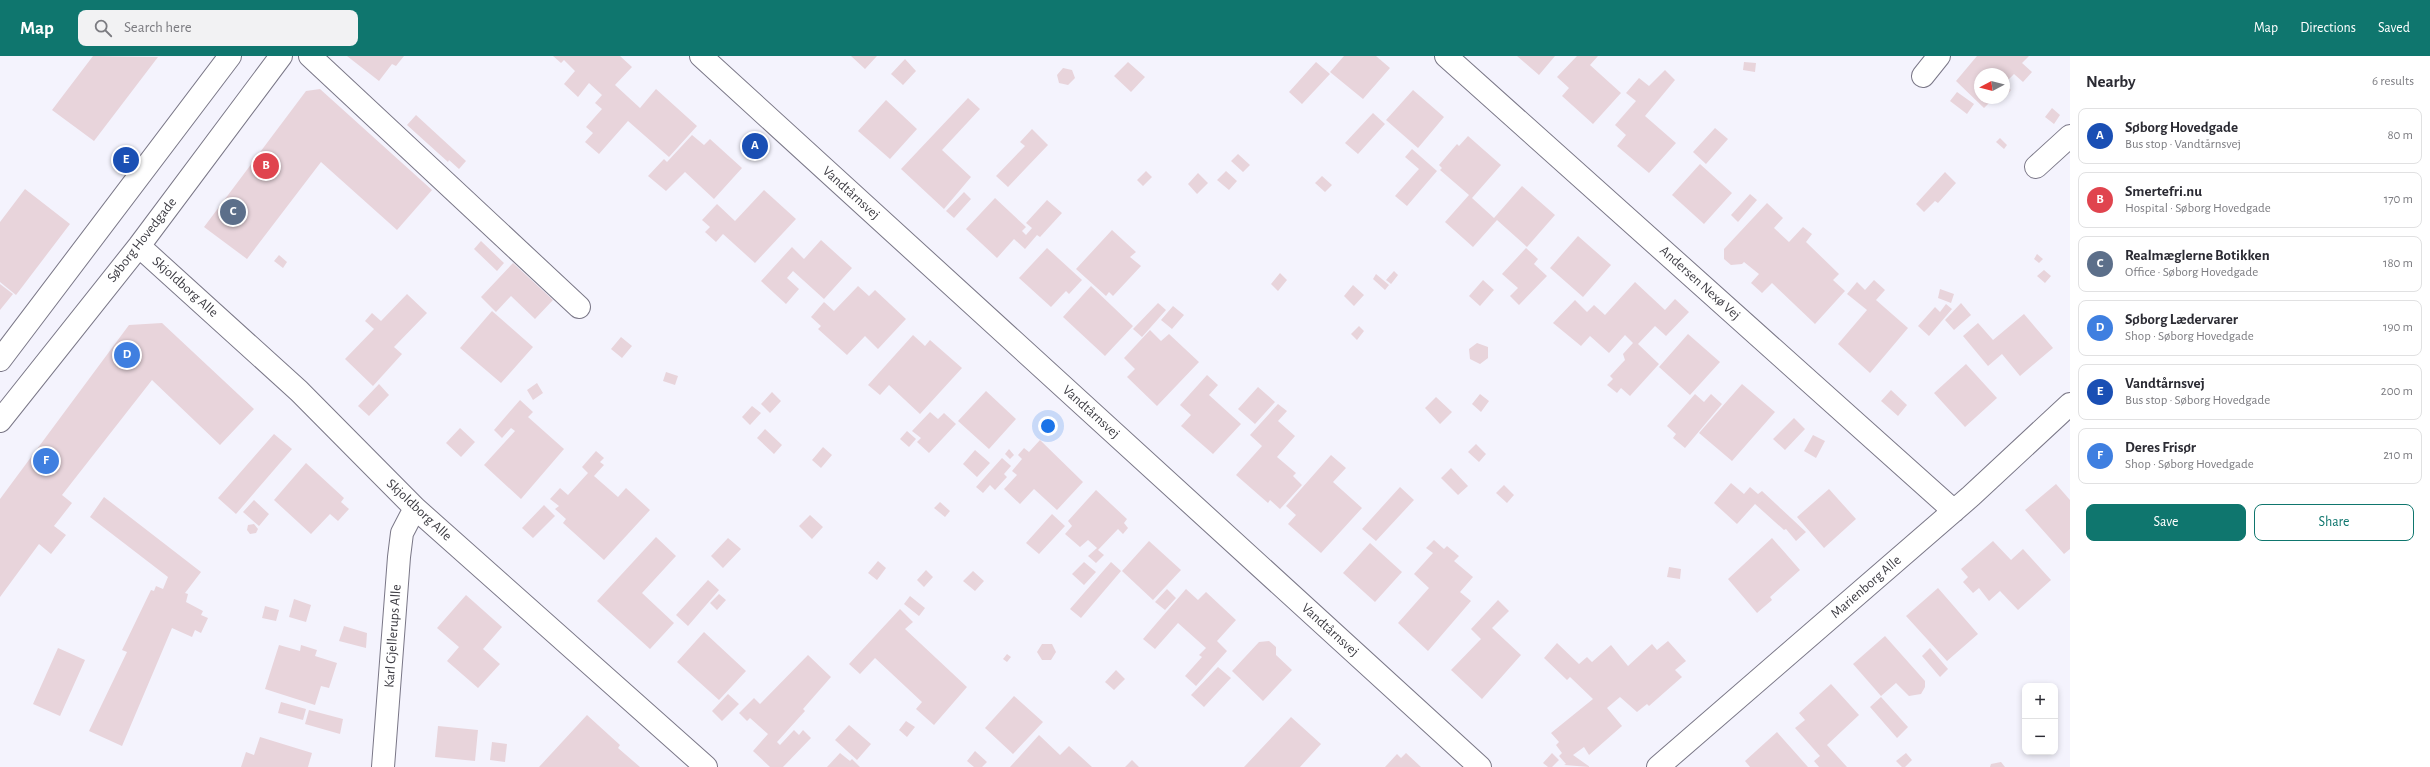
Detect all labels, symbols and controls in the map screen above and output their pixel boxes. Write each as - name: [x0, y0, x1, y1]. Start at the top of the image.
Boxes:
- search box: [78, 10, 358, 46]
- icon: search: [92, 17, 114, 39]
- text: Map: [20, 19, 54, 38]
- text: Search here: [124, 20, 192, 35]
- text: Map: [2254, 21, 2278, 35]
- text: Directions: [2300, 21, 2356, 35]
- text: Saved: [2378, 21, 2410, 35]
- north arrow: [1974, 68, 2010, 104]
- text: Nearby: [2086, 73, 2136, 90]
- text: 6 results: [2372, 75, 2414, 88]
- text: Søborg Hovedgade: [2125, 120, 2238, 135]
- text: A: [2096, 129, 2104, 142]
- text: 80 m: [2387, 129, 2413, 142]
- pin: A: [742, 131, 768, 161]
- text: Bus stop · Vandtårnsvej: [2125, 138, 2241, 151]
- pin: E: [113, 145, 139, 175]
- pin: B: [253, 151, 279, 181]
- street label: Vandtårnsvej: [820, 164, 882, 222]
- text: Smertefri.nu: [2125, 184, 2202, 199]
- text: B: [2096, 193, 2104, 206]
- text: 170 m: [2384, 193, 2413, 206]
- street label: Søborg Hovedgade: [105, 195, 179, 285]
- pin: C: [220, 197, 246, 227]
- text: Hospital · Søborg Hovedgade: [2125, 202, 2271, 215]
- street label: Andersen Nexø Vej: [1657, 243, 1743, 323]
- text: Realmæglerne Botikken: [2125, 248, 2270, 263]
- street label: Skjoldborg Alle: [149, 254, 221, 320]
- text: C: [2097, 257, 2103, 270]
- text: 180 m: [2383, 257, 2413, 270]
- text: Office · Søborg Hovedgade: [2125, 266, 2258, 279]
- text: Søborg Lædervarer: [2125, 312, 2238, 327]
- text: D: [2096, 321, 2104, 334]
- text: 190 m: [2383, 321, 2413, 334]
- text: Shop · Søborg Hovedgade: [2125, 330, 2254, 343]
- pin: D: [114, 340, 140, 370]
- text: Vandtårnsvej: [2125, 376, 2205, 391]
- street label: Vandtårnsvej: [1060, 383, 1122, 441]
- text: E: [2097, 385, 2103, 398]
- text: 200 m: [2381, 385, 2413, 398]
- text: Bus stop · Søborg Hovedgade: [2125, 394, 2270, 407]
- your location: [1038, 416, 1058, 436]
- text: Deres Frisør: [2125, 440, 2196, 455]
- pin: F: [33, 446, 59, 476]
- text: F: [2097, 449, 2103, 462]
- text: 210 m: [2383, 449, 2413, 462]
- text: Shop · Søborg Hovedgade: [2125, 458, 2254, 471]
- street label: Skjoldborg Alle: [384, 477, 454, 543]
- button: Save: [2086, 504, 2246, 541]
- button: Share: [2254, 504, 2414, 541]
- street label: Marienborg Alle: [1828, 553, 1904, 621]
- street label: Karl Gjellerups Alle: [382, 584, 404, 688]
- street label: Vandtårnsvej: [1299, 601, 1361, 659]
- map controls: [2022, 683, 2058, 755]
- button: +: [2022, 683, 2058, 719]
- button: −: [2022, 719, 2058, 755]

